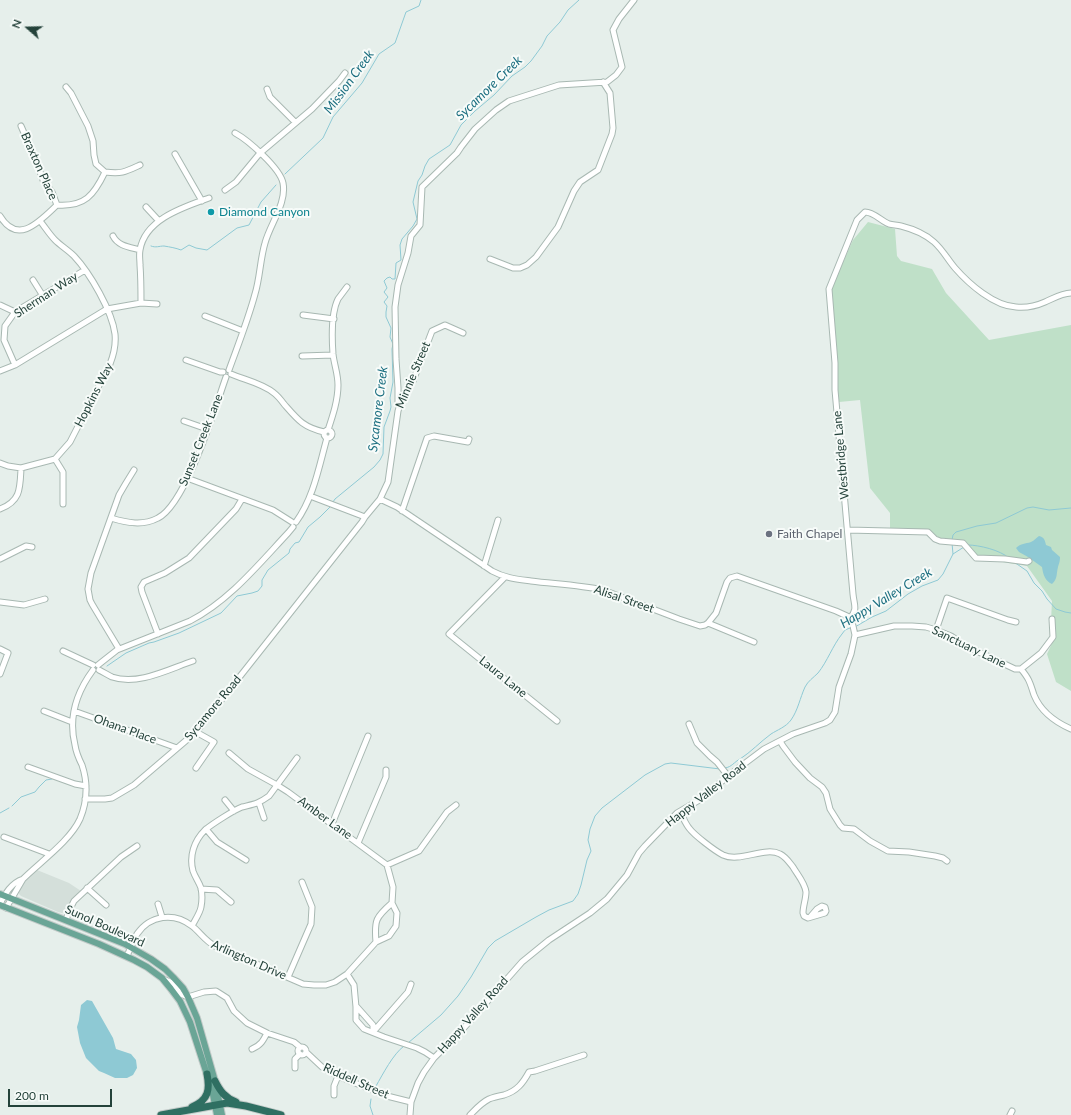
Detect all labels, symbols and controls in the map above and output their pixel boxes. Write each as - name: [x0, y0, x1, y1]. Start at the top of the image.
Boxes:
- north arrow: [8, 8, 48, 48]
- text: N: [9, 18, 24, 30]
- water label: Mission Creek: [321, 47, 377, 117]
- water label: Sycamore Creek: [453, 52, 525, 124]
- street label: Braxton Place: [18, 130, 60, 202]
- place label: Diamond Canyon: [219, 205, 310, 219]
- marker: Diamond Canyon: [206, 207, 216, 217]
- street label: Sherman Way: [11, 269, 81, 321]
- street label: Minnie Street: [392, 339, 434, 411]
- street label: Hopkins Way: [72, 360, 116, 430]
- water label: Sycamore Creek: [365, 365, 391, 453]
- street label: Sunset Creek Lane: [176, 392, 226, 488]
- street label: Westbridge Lane: [830, 410, 852, 500]
- place label: Faith Chapel: [777, 527, 842, 541]
- marker: Faith Chapel: [764, 529, 774, 539]
- water label: Happy Valley Creek: [837, 564, 935, 632]
- street label: Alisal Street: [592, 582, 656, 616]
- street label: Sanctuary Lane: [930, 623, 1008, 671]
- street label: Laura Lane: [476, 653, 530, 701]
- street label: Sycamore Road: [182, 672, 244, 744]
- street label: Ohana Place: [92, 711, 158, 747]
- street label: Happy Valley Road: [663, 758, 749, 830]
- street label: Amber Lane: [295, 793, 355, 843]
- street label: Sunol Boulevard: [63, 902, 147, 950]
- street label: Arlington Drive: [209, 937, 289, 983]
- street label: Happy Valley Road: [435, 974, 511, 1056]
- street label: Riddell Street: [321, 1060, 391, 1102]
- scale bar: [10, 1081, 114, 1107]
- text: 200 m: [15, 1088, 49, 1103]

